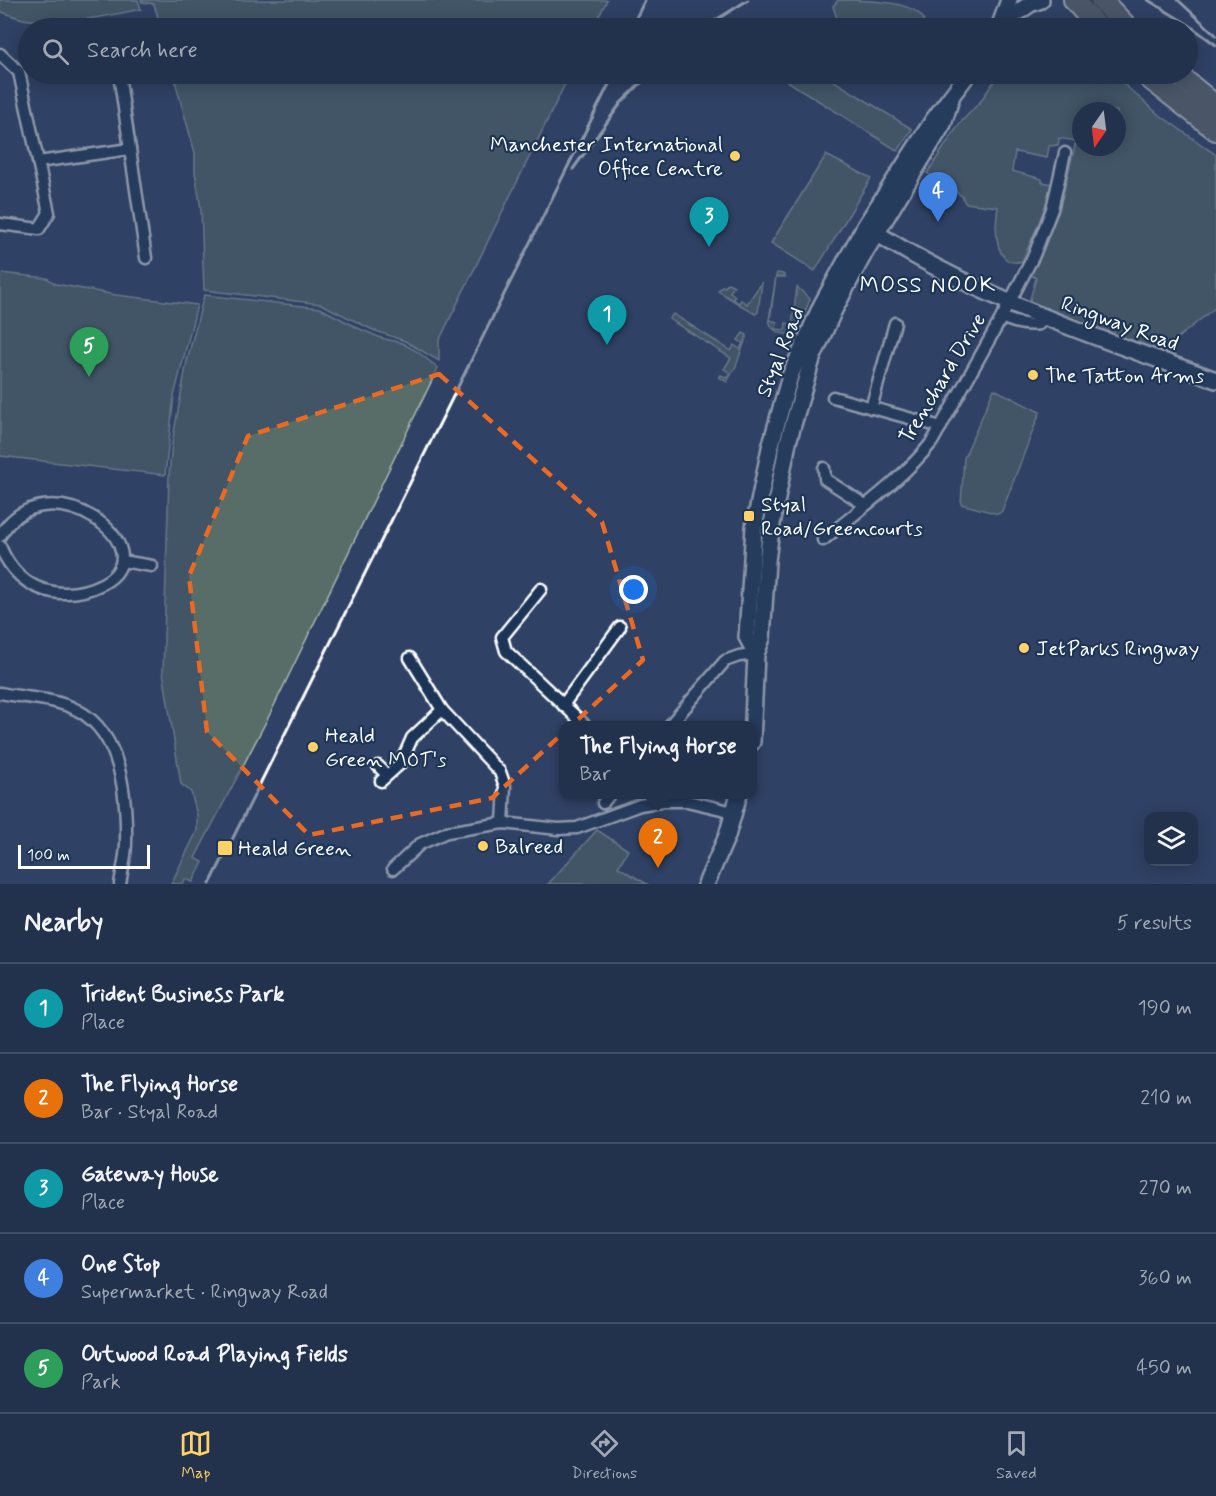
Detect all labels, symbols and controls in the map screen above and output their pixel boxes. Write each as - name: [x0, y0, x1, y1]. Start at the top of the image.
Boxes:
- search box: [18, 18, 1198, 84]
- icon: search: [39, 35, 72, 68]
- text: Search here: [87, 37, 198, 65]
- north arrow: [1072, 102, 1126, 156]
- place label: Manchester International Office Centre: [490, 131, 723, 183]
- marker: Manchester International Office Centre: [728, 149, 742, 163]
- pin: 4: [918, 172, 958, 222]
- pin: 3: [690, 198, 728, 247]
- district label: MOSS NOOK: [859, 272, 997, 300]
- street label: Ringway Road: [1057, 290, 1182, 359]
- pin: 1: [588, 296, 626, 345]
- street label: Styal Road: [750, 303, 812, 402]
- street label: Trenchard Drive: [893, 308, 993, 449]
- pin: 5: [70, 328, 109, 377]
- place label: The Tatton Arms: [1045, 362, 1204, 390]
- marker: The Tatton Arms: [1026, 368, 1040, 382]
- place label: Styal Road/Greencourts: [761, 491, 923, 543]
- marker: Styal Road/Greencourts: [742, 509, 756, 523]
- your location: [619, 575, 648, 604]
- place label: JetParks Ringway: [1036, 635, 1199, 664]
- marker: JetParks Ringway: [1017, 641, 1031, 655]
- popup: [559, 721, 757, 799]
- place label: Heald Green MOT's: [325, 722, 447, 774]
- text: The Flying Horse: [579, 733, 737, 761]
- marker: Heald Green MOT's: [306, 740, 320, 754]
- text: Bar: [579, 761, 611, 788]
- map controls: [1144, 812, 1198, 866]
- button: layers: [1144, 812, 1198, 866]
- pin: 2: [638, 818, 678, 868]
- place label: Balreed: [495, 833, 563, 861]
- place label: Heald Green: [238, 835, 352, 863]
- marker: Heald Green: [216, 839, 234, 857]
- marker: Balreed: [476, 839, 490, 853]
- scale bar: [18, 842, 150, 870]
- text: 100 m: [27, 845, 70, 866]
- text: Nearby: [24, 906, 103, 940]
- text: 5 results: [1117, 910, 1192, 937]
- text: Trident Business Park: [81, 981, 284, 1009]
- text: 1: [39, 995, 48, 1022]
- text: 190 m: [1138, 995, 1192, 1022]
- text: Place: [81, 1009, 125, 1036]
- text: The Flying Horse: [81, 1071, 238, 1099]
- text: 2: [39, 1085, 48, 1112]
- text: 210 m: [1140, 1085, 1192, 1112]
- text: Bar · Styal Road: [81, 1099, 218, 1126]
- text: Gateway House: [81, 1161, 219, 1189]
- text: 3: [39, 1175, 48, 1202]
- text: 270 m: [1139, 1175, 1192, 1202]
- text: Place: [81, 1189, 125, 1216]
- text: One Stop: [81, 1251, 161, 1279]
- text: 4: [38, 1265, 49, 1292]
- text: 360 m: [1139, 1265, 1192, 1292]
- text: Supermarket · Ringway Road: [81, 1279, 328, 1306]
- text: Outwood Road Playing Fields: [81, 1341, 348, 1369]
- text: 5: [38, 1355, 50, 1382]
- text: 450 m: [1136, 1355, 1192, 1382]
- text: Park: [81, 1369, 121, 1396]
- tab: Map: [179, 1427, 212, 1484]
- tab: Directions: [571, 1427, 637, 1484]
- tab: Saved: [996, 1427, 1037, 1484]

